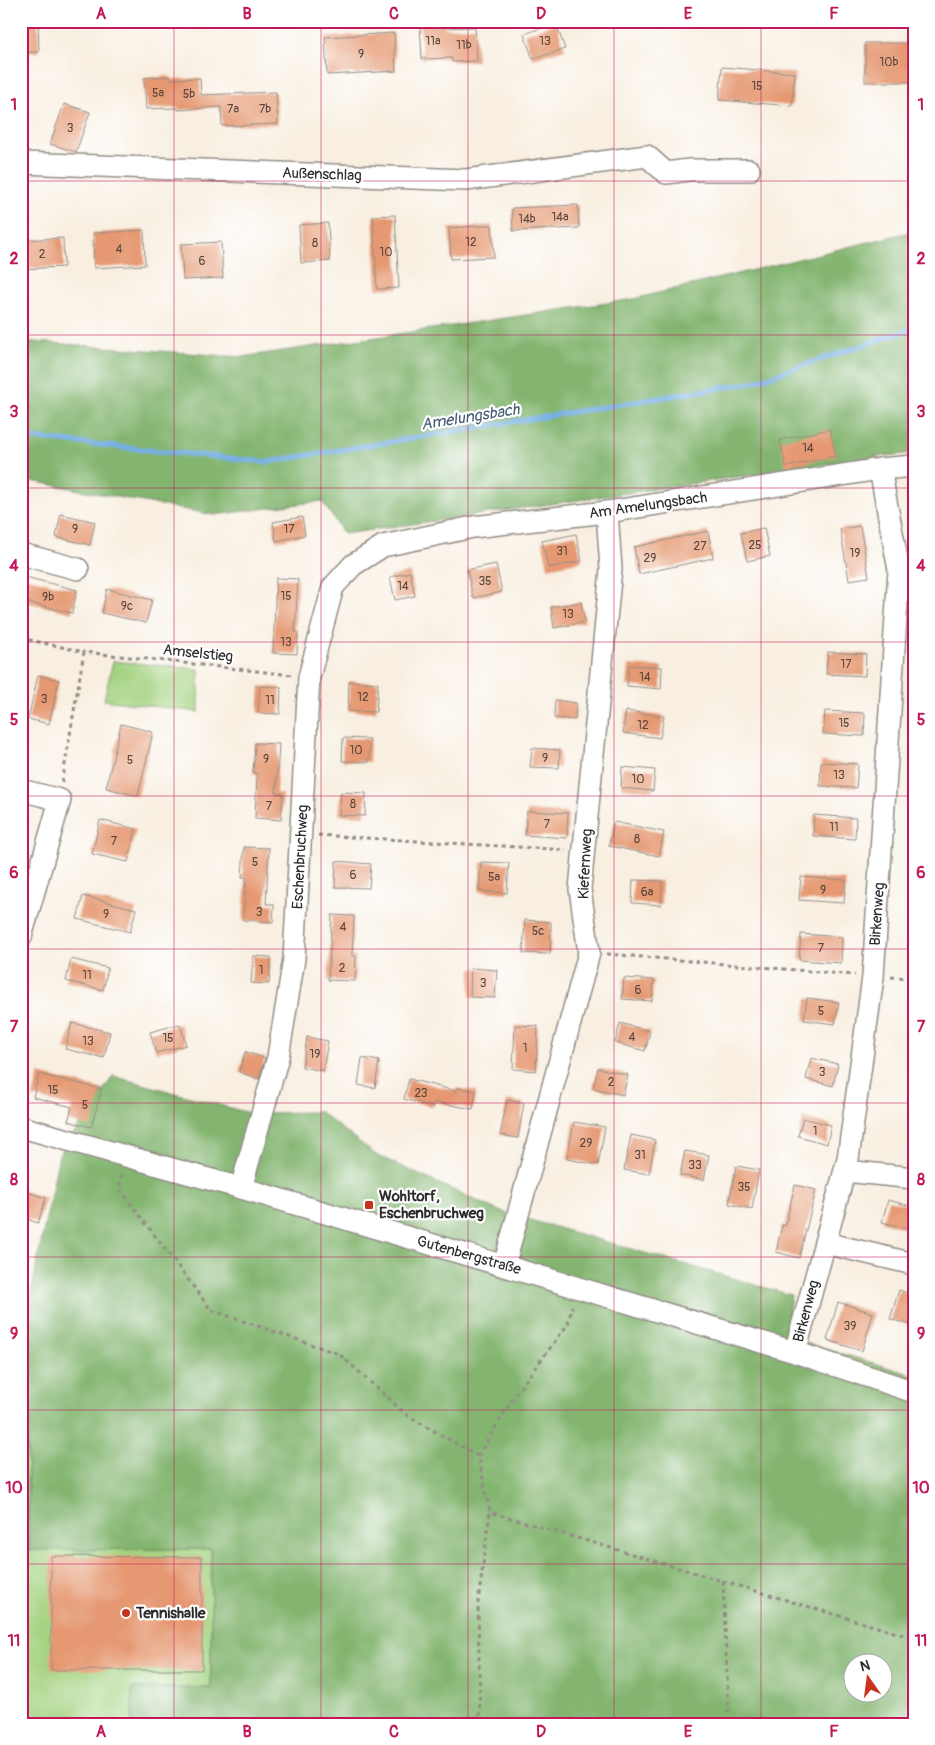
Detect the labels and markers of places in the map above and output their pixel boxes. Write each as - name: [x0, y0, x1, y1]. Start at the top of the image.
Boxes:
- place label: Wohltorf, Eschenbruchweg: [379, 1187, 484, 1223]
- marker: Wohltorf, Eschenbruchweg: [363, 1199, 375, 1211]
- place label: Tennishalle: [135, 1604, 206, 1623]
- marker: Tennishalle: [120, 1607, 132, 1619]

